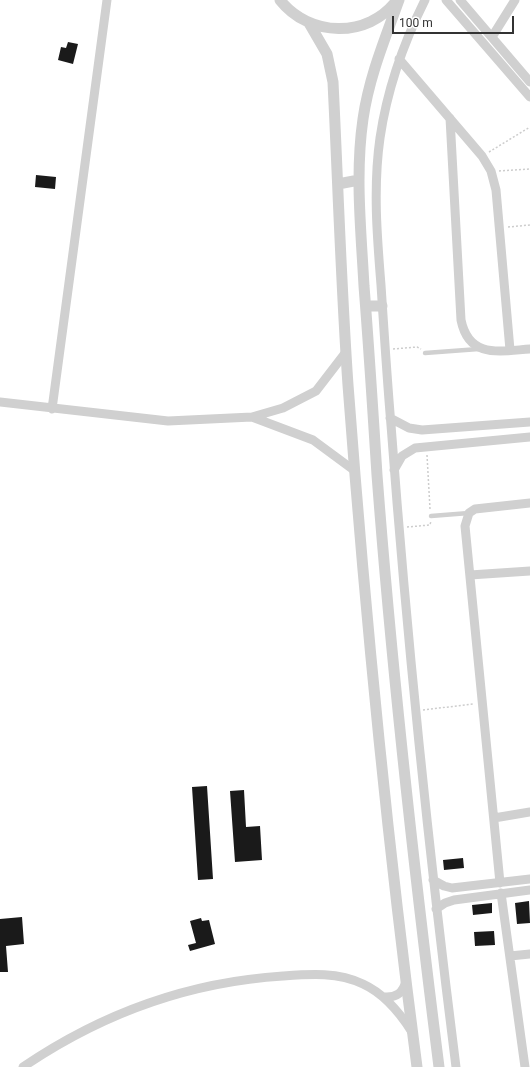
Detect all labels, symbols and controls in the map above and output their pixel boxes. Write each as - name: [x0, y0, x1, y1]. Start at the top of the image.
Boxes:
- scale bar: [394, 8, 516, 34]
- text: 100 m: [399, 16, 433, 30]

